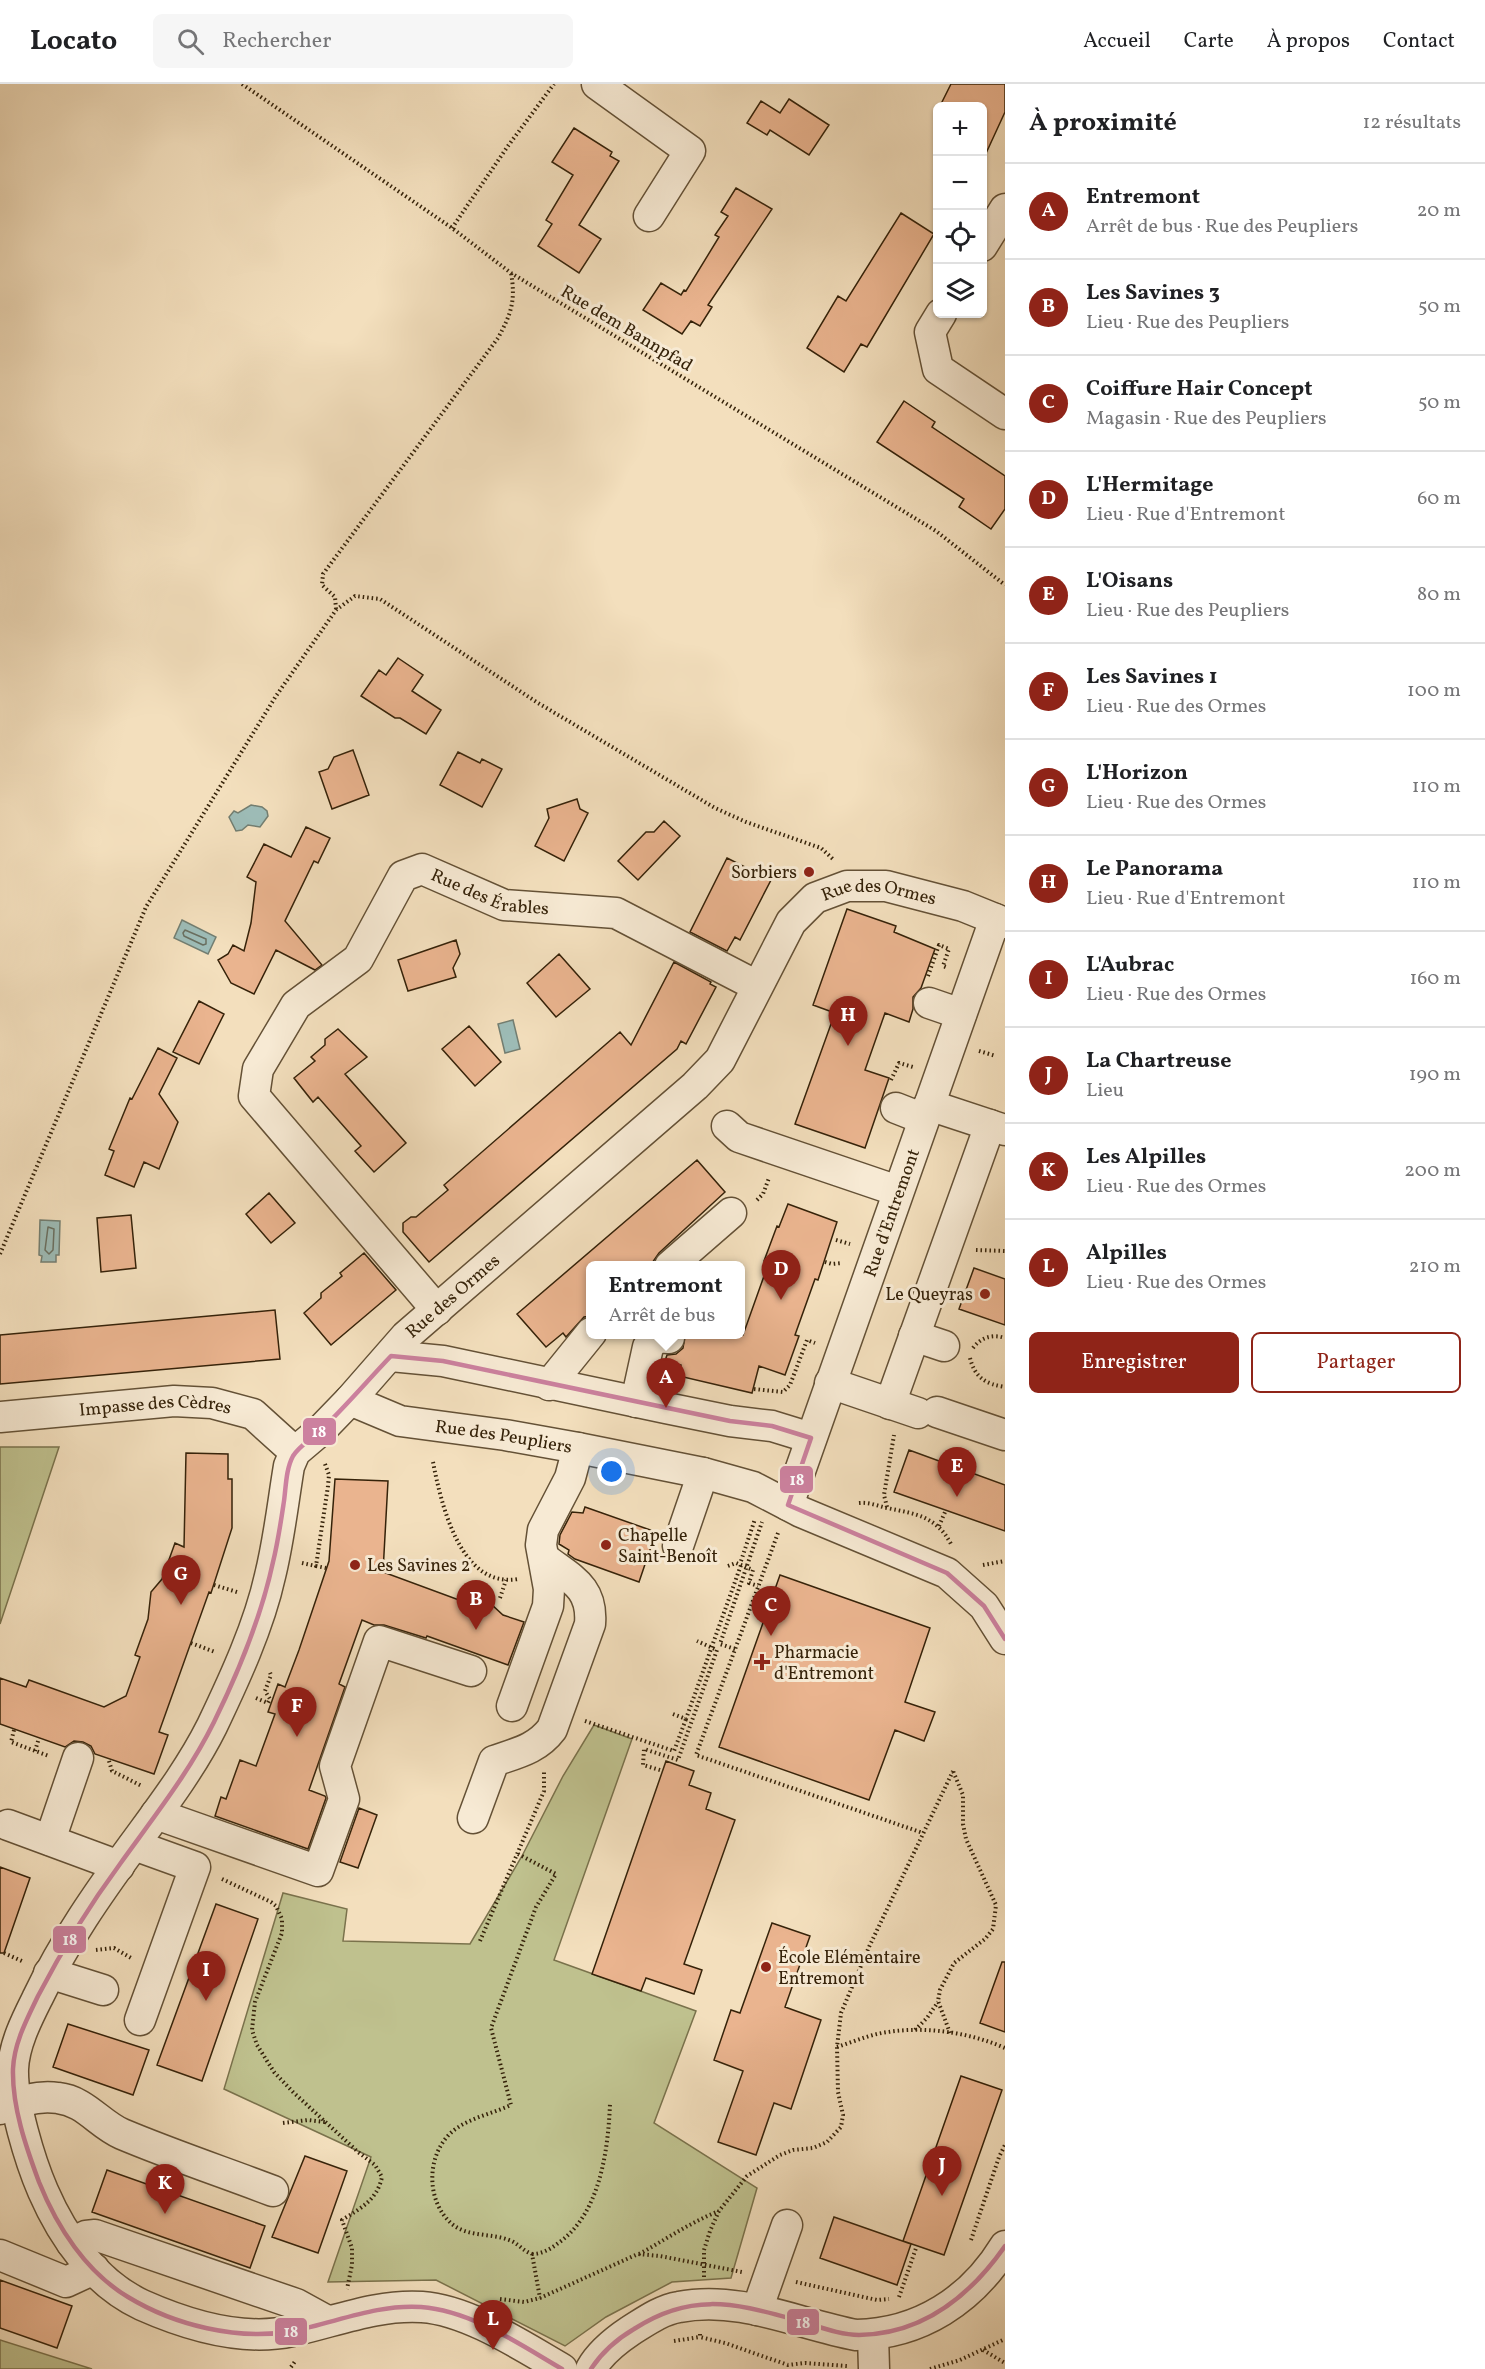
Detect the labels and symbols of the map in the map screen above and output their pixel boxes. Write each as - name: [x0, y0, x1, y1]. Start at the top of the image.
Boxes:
- street label: Rue dem Bannpfad: [555, 280, 697, 379]
- place label: Sorbiers: [731, 861, 797, 886]
- street label: Rue des Érables: [427, 863, 550, 922]
- marker: Sorbiers: [802, 865, 816, 879]
- street label: Rue des Ormes: [818, 874, 939, 913]
- pin: H: [828, 996, 868, 1046]
- street label: Rue d'Entremont: [858, 1146, 927, 1281]
- street label: Rue des Ormes: [401, 1249, 506, 1345]
- pin: D: [762, 1250, 800, 1300]
- place label: Le Queyras: [885, 1283, 973, 1308]
- marker: Le Queyras: [978, 1287, 992, 1301]
- pin: A: [646, 1358, 686, 1408]
- street label: Impasse des Cèdres: [78, 1390, 234, 1424]
- street label: Rue des Peupliers: [433, 1415, 574, 1461]
- line badge: 18: [302, 1417, 337, 1446]
- text: 18: [311, 1422, 327, 1444]
- pin: E: [938, 1448, 976, 1497]
- your location: [597, 1457, 626, 1486]
- line badge: 18: [779, 1465, 814, 1494]
- text: 18: [789, 1470, 805, 1492]
- place label: Chapelle Saint-Benoît: [618, 1524, 718, 1570]
- marker: Chapelle Saint-Benoît: [599, 1538, 613, 1552]
- place label: Les Savines 2: [367, 1554, 470, 1579]
- pin: G: [162, 1556, 201, 1605]
- marker: Les Savines 2: [348, 1558, 362, 1572]
- pin: B: [456, 1580, 496, 1630]
- pin: C: [752, 1586, 790, 1636]
- place label: Pharmacie d'Entremont: [774, 1641, 874, 1687]
- marker: Pharmacie d'Entremont: [755, 1655, 769, 1669]
- pin: F: [278, 1688, 316, 1737]
- line badge: 18: [52, 1925, 87, 1954]
- text: 18: [62, 1930, 78, 1952]
- place label: École Elémentaire Entremont: [778, 1946, 921, 1992]
- pin: I: [186, 1952, 226, 2001]
- marker: École Elémentaire Entremont: [759, 1960, 773, 1974]
- pin: J: [922, 2146, 962, 2196]
- pin: K: [146, 2164, 184, 2214]
- pin: L: [474, 2300, 512, 2350]
- line badge: 18: [786, 2308, 820, 2336]
- text: 18: [795, 2313, 811, 2335]
- line badge: 18: [274, 2317, 308, 2346]
- text: 18: [283, 2322, 299, 2344]

